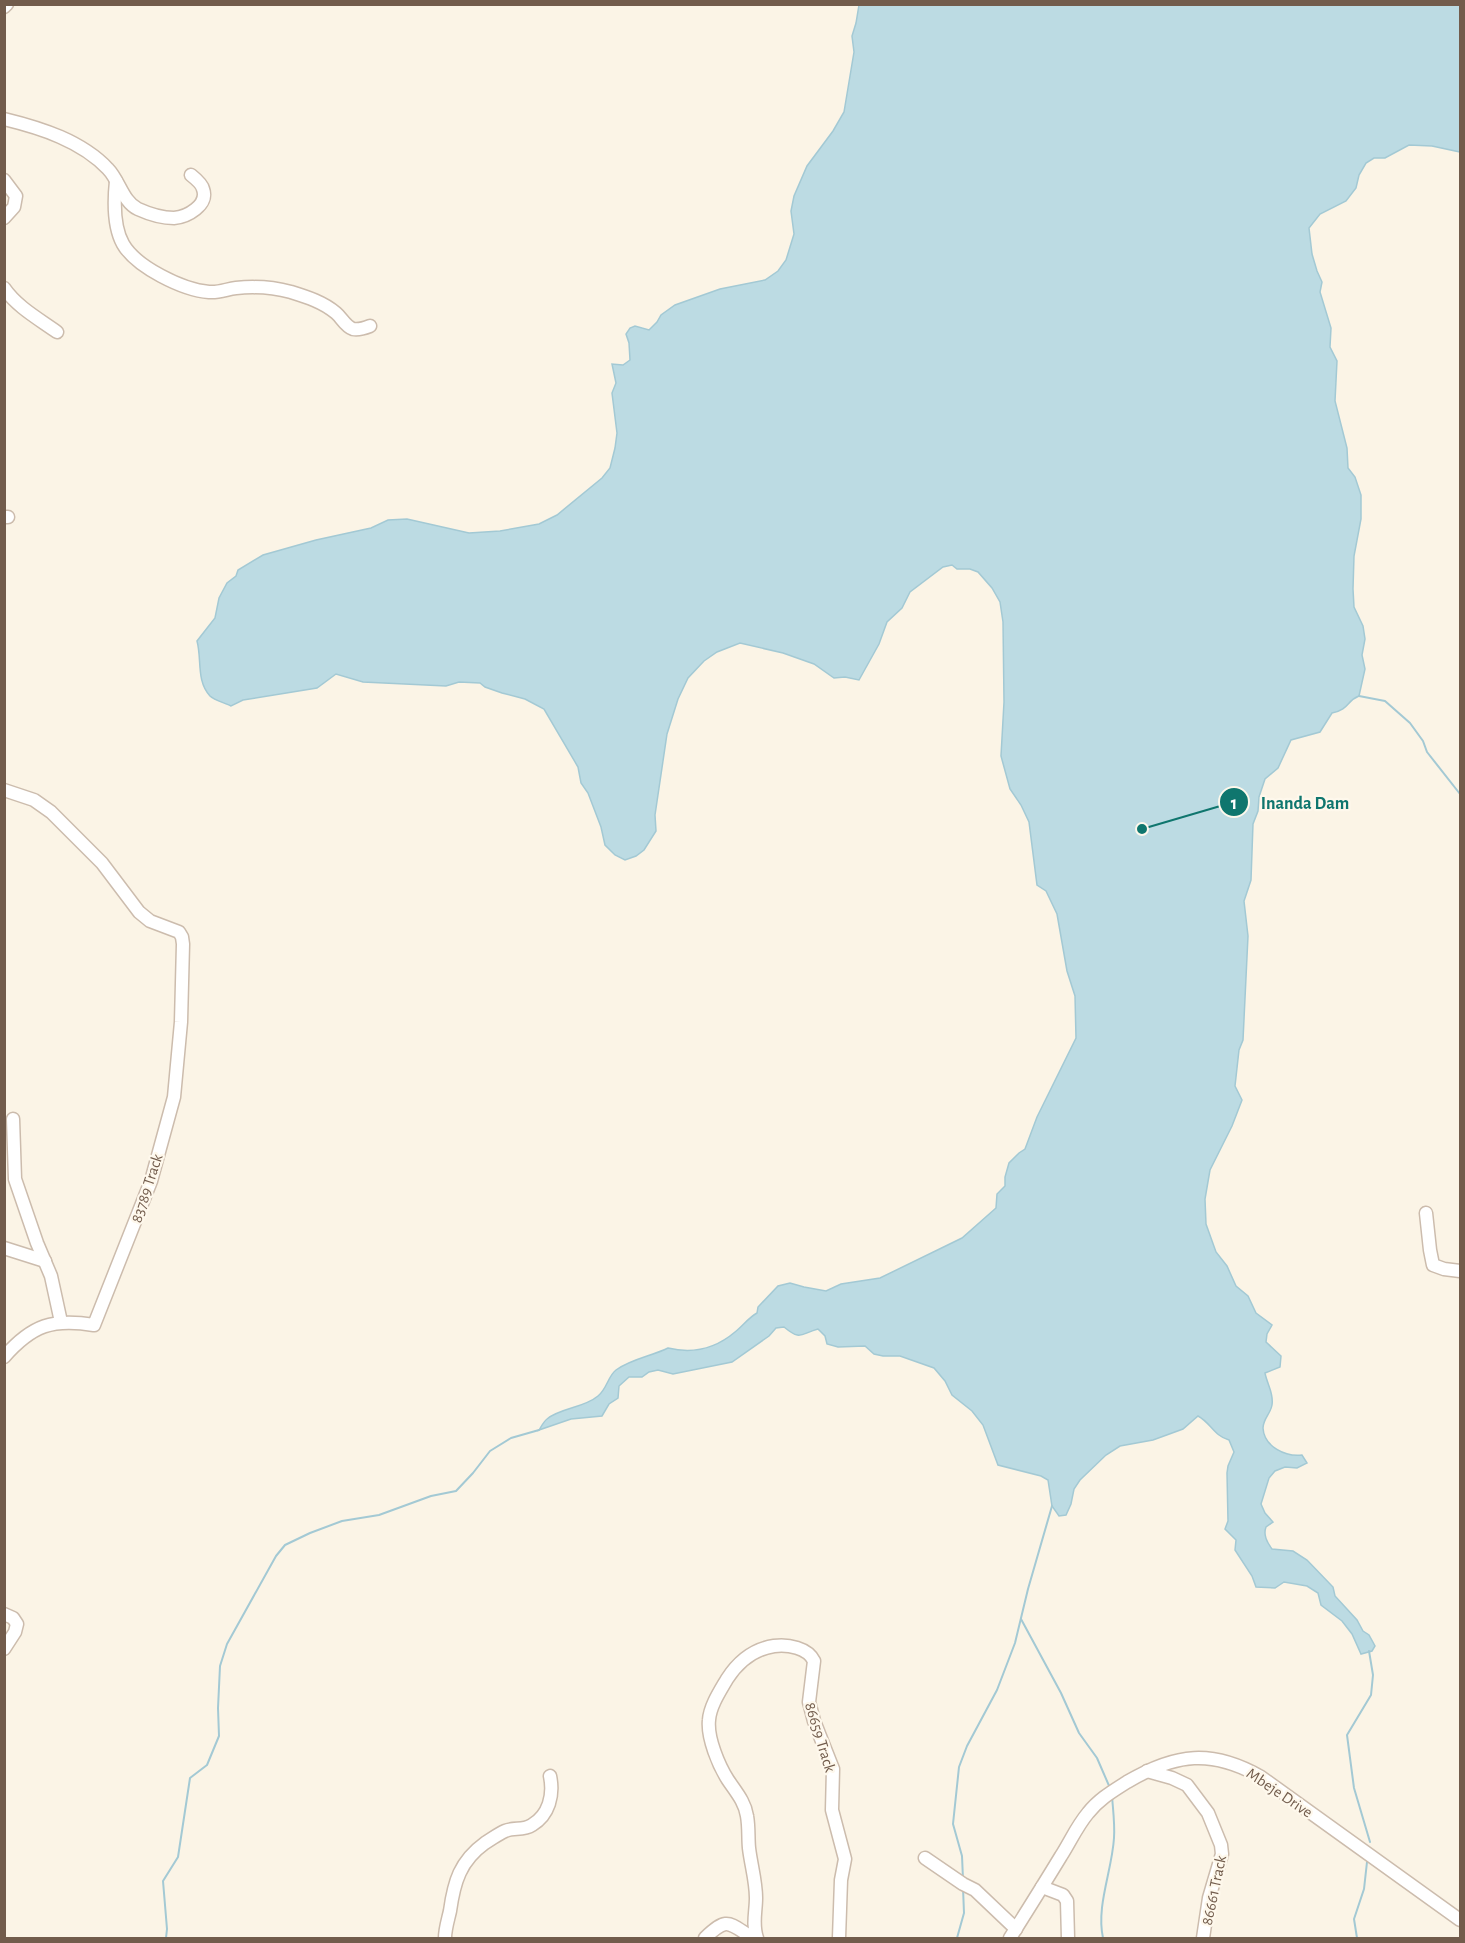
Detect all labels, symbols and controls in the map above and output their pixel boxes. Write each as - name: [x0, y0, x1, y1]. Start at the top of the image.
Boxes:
- callout: Inanda Dam: [1219, 784, 1361, 820]
- text: 1: [1231, 795, 1237, 813]
- text: Inanda Dam: [1261, 795, 1349, 813]
- street label: 83789 Track: [128, 1151, 166, 1225]
- street label: 86659 Track: [802, 1700, 838, 1775]
- street label: Mbeje Drive: [1243, 1765, 1315, 1821]
- street label: 86661 Track: [1199, 1853, 1229, 1927]

